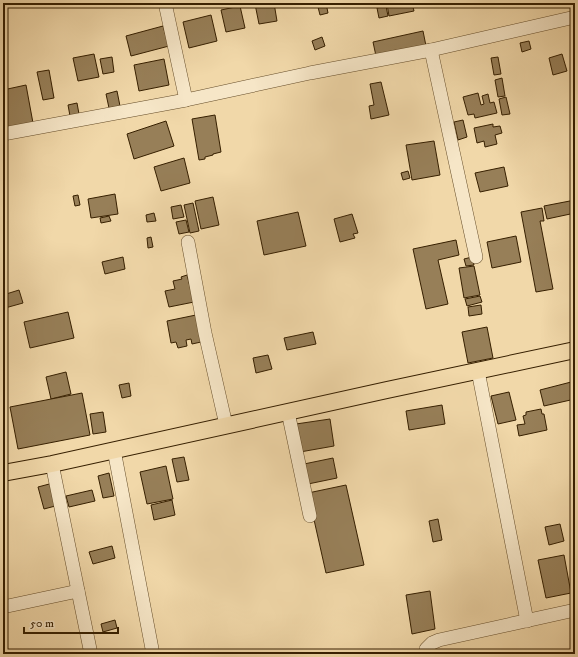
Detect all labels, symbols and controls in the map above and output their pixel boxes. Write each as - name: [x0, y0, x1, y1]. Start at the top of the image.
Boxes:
- scale bar: [24, 609, 118, 635]
- text: 50 m: [30, 616, 54, 631]

